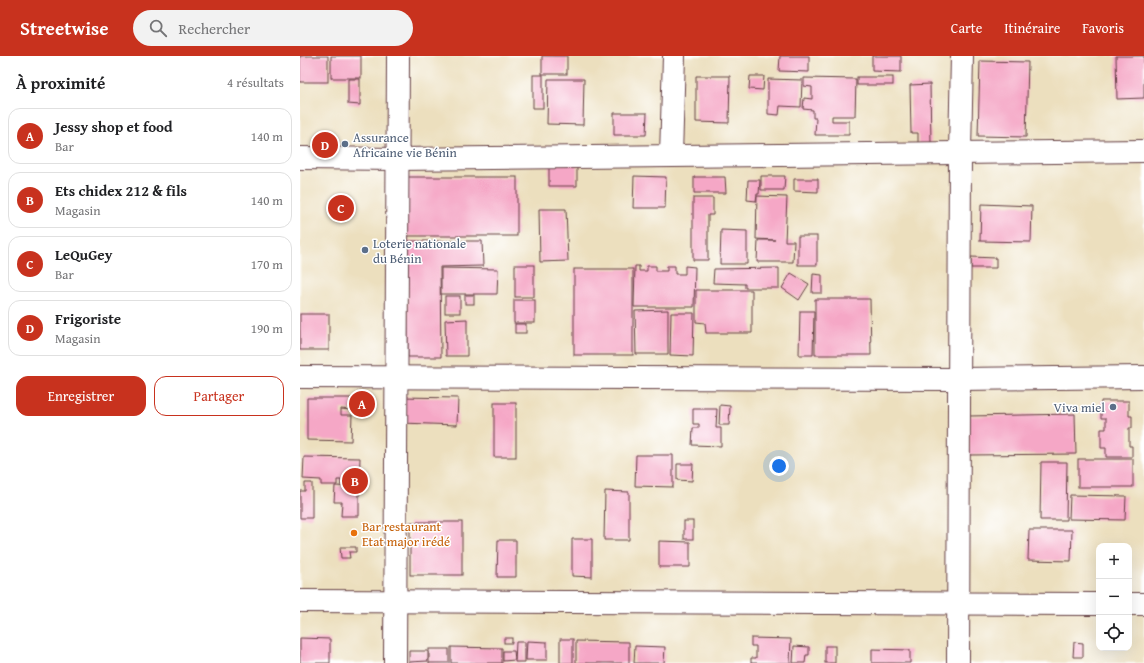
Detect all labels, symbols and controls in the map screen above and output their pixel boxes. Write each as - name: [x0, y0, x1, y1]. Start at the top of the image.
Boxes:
- search box: [133, 10, 413, 46]
- text: Streetwise: [20, 14, 109, 42]
- icon: search: [147, 17, 169, 39]
- text: Rechercher: [179, 18, 250, 39]
- text: Carte: [951, 18, 982, 38]
- text: Itinéraire: [1004, 18, 1060, 38]
- text: Favoris: [1082, 18, 1124, 38]
- text: À proximité: [16, 70, 105, 95]
- text: 4 résultats: [227, 73, 284, 92]
- text: Jessy shop et food: [55, 116, 173, 137]
- text: A: [26, 127, 34, 146]
- text: 140 m: [251, 127, 283, 146]
- place label: Assurance Africaine vie Bénin: [353, 128, 457, 162]
- pin: D: [312, 130, 338, 160]
- text: Bar: [55, 137, 74, 156]
- marker: Assurance Africaine vie Bénin: [340, 139, 350, 149]
- text: Ets chidex 212 & fils: [55, 180, 187, 201]
- text: B: [26, 191, 34, 210]
- text: 140 m: [251, 191, 283, 210]
- pin: C: [328, 193, 354, 223]
- text: Magasin: [55, 201, 101, 220]
- place label: Loterie nationale du Bénin: [373, 234, 466, 268]
- text: LeQuGey: [55, 244, 112, 265]
- marker: Loterie nationale du Bénin: [360, 245, 370, 255]
- text: C: [26, 255, 34, 274]
- text: 170 m: [251, 255, 283, 274]
- text: Bar: [55, 265, 74, 284]
- text: Frigoriste: [55, 308, 121, 329]
- text: D: [26, 319, 34, 338]
- text: 190 m: [251, 319, 283, 338]
- text: Magasin: [55, 329, 101, 348]
- button: Enregistrer: [16, 376, 146, 416]
- button: Partager: [154, 376, 284, 416]
- pin: A: [349, 389, 375, 419]
- place label: Viva miel: [1054, 398, 1105, 417]
- marker: Viva miel: [1108, 402, 1118, 412]
- your location: [769, 456, 789, 476]
- pin: B: [342, 466, 368, 496]
- place label: Bar restaurant Etat major irédé: [362, 517, 450, 551]
- marker: Bar restaurant Etat major irédé: [349, 528, 359, 538]
- map controls: [1096, 543, 1132, 651]
- button: +: [1096, 543, 1132, 579]
- button: −: [1096, 579, 1132, 615]
- button: locate: [1096, 615, 1132, 651]

